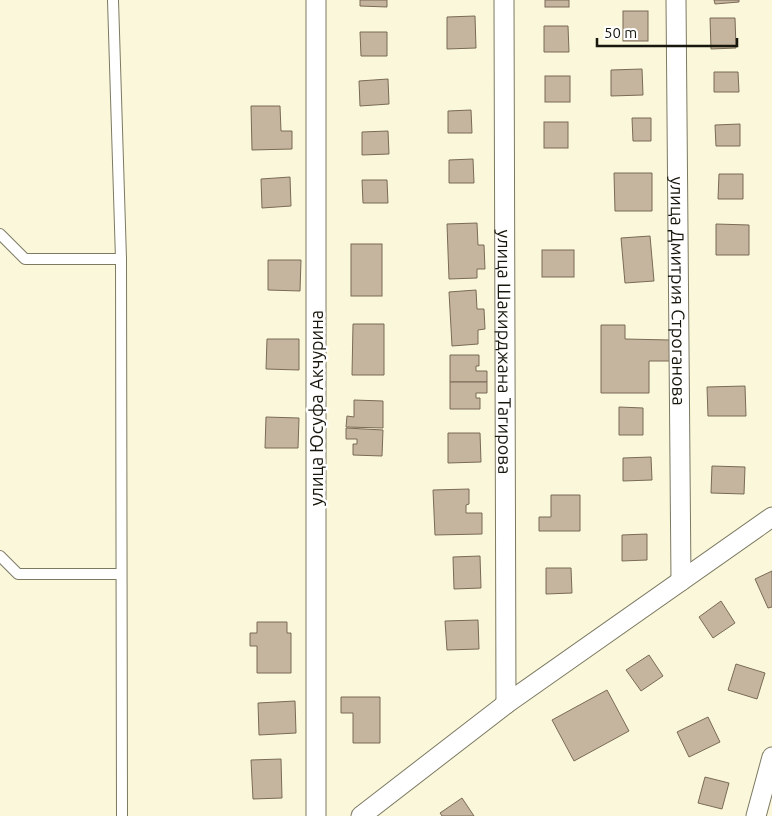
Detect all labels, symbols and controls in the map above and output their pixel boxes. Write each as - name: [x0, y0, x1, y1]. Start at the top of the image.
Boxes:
- scale bar: [597, 15, 737, 47]
- text: 50 m: [604, 24, 637, 41]
- street label: улица Дмитрия Строганова: [668, 176, 689, 406]
- street label: улица Шакирджана Тагирова: [495, 230, 515, 474]
- street label: улица Юсуфа Акчурина: [306, 310, 326, 506]

